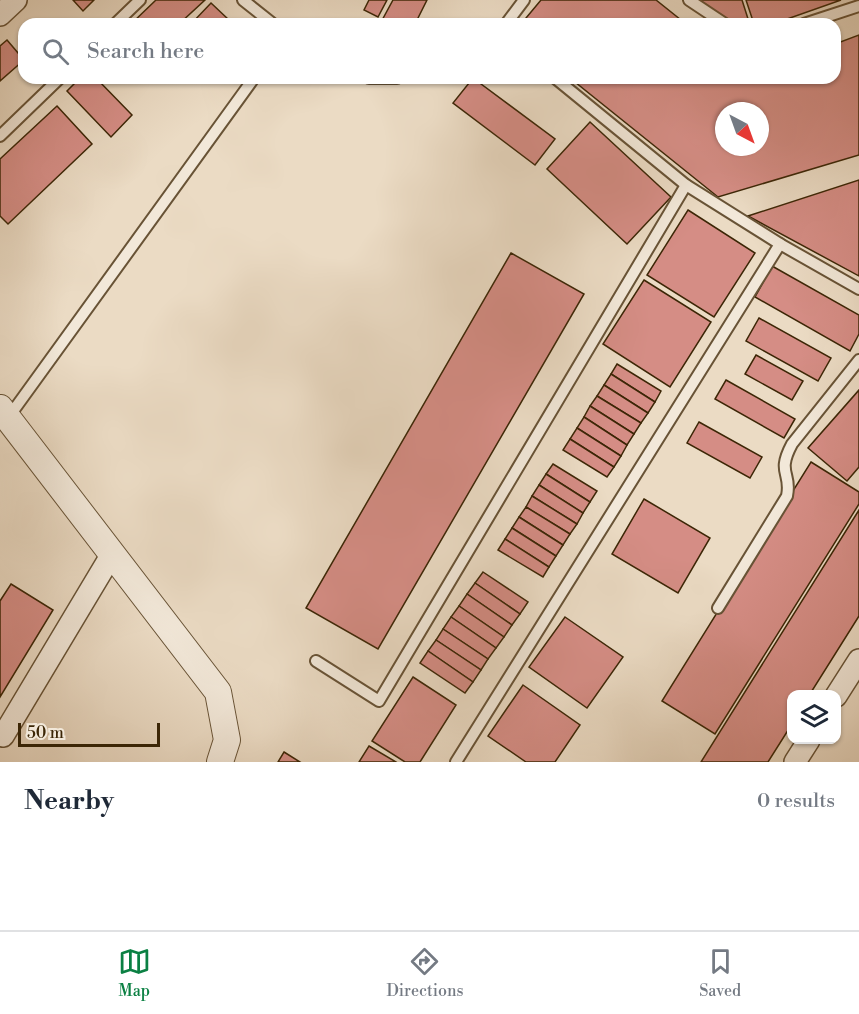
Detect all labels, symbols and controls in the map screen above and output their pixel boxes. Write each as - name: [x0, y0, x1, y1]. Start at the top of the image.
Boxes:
- search box: [18, 18, 841, 84]
- icon: search: [39, 35, 72, 68]
- text: Search here: [87, 38, 204, 65]
- north arrow: [715, 102, 769, 156]
- map controls: [787, 690, 841, 744]
- button: layers: [787, 690, 841, 744]
- scale bar: [18, 720, 160, 748]
- text: 50 m: [27, 723, 64, 743]
- text: Nearby: [24, 785, 114, 817]
- text: 0 results: [757, 789, 835, 814]
- tab: Map: [118, 945, 151, 1001]
- tab: Directions: [386, 945, 464, 1001]
- tab: Saved: [699, 945, 741, 1001]

